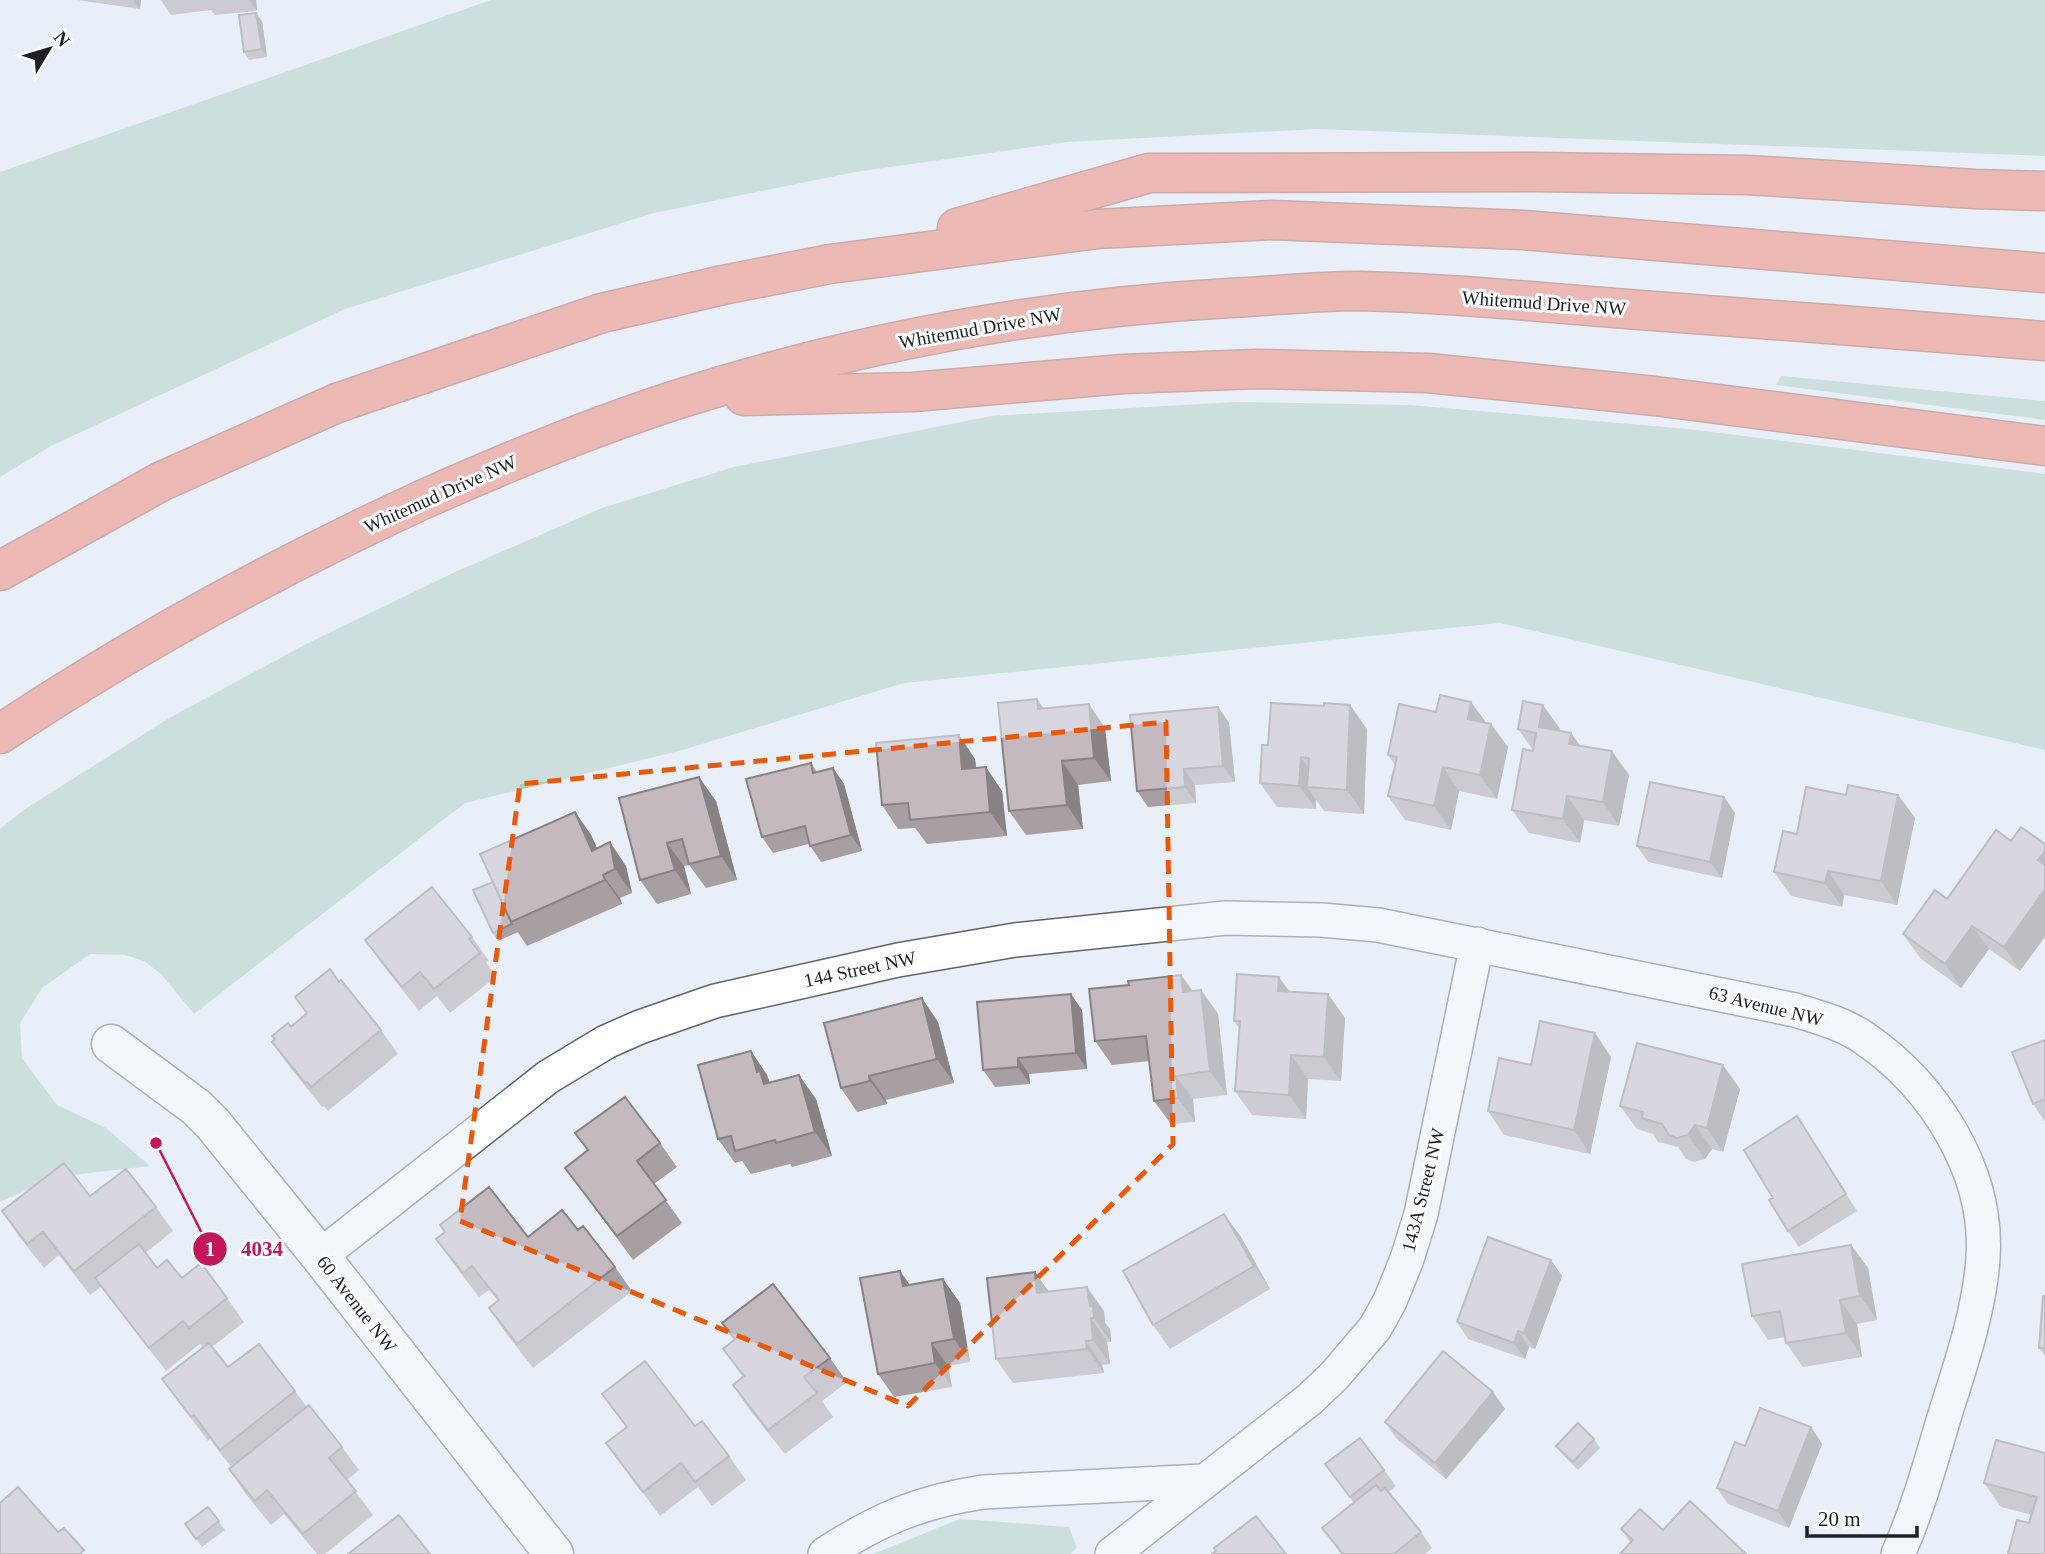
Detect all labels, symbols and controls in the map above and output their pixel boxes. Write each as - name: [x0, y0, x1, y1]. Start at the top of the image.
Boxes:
- north arrow: [14, 14, 84, 84]
- text: N: [50, 27, 75, 51]
- street label: Whitemud Drive NW: [1461, 287, 1627, 319]
- street label: Whitemud Drive NW: [897, 303, 1063, 353]
- street label: Whitemud Drive NW: [361, 451, 520, 537]
- street label: 144 Street NW: [802, 947, 918, 991]
- street label: 63 Avenue NW: [1707, 982, 1825, 1030]
- street label: 143A Street NW: [1397, 1126, 1449, 1254]
- callout: 4034: [192, 1228, 297, 1270]
- text: 1: [205, 1237, 215, 1261]
- text: 4034: [241, 1237, 284, 1261]
- street label: 60 Avenue NW: [313, 1252, 401, 1357]
- scale bar: [1807, 1494, 1917, 1538]
- text: 20 m: [1818, 1507, 1861, 1531]

